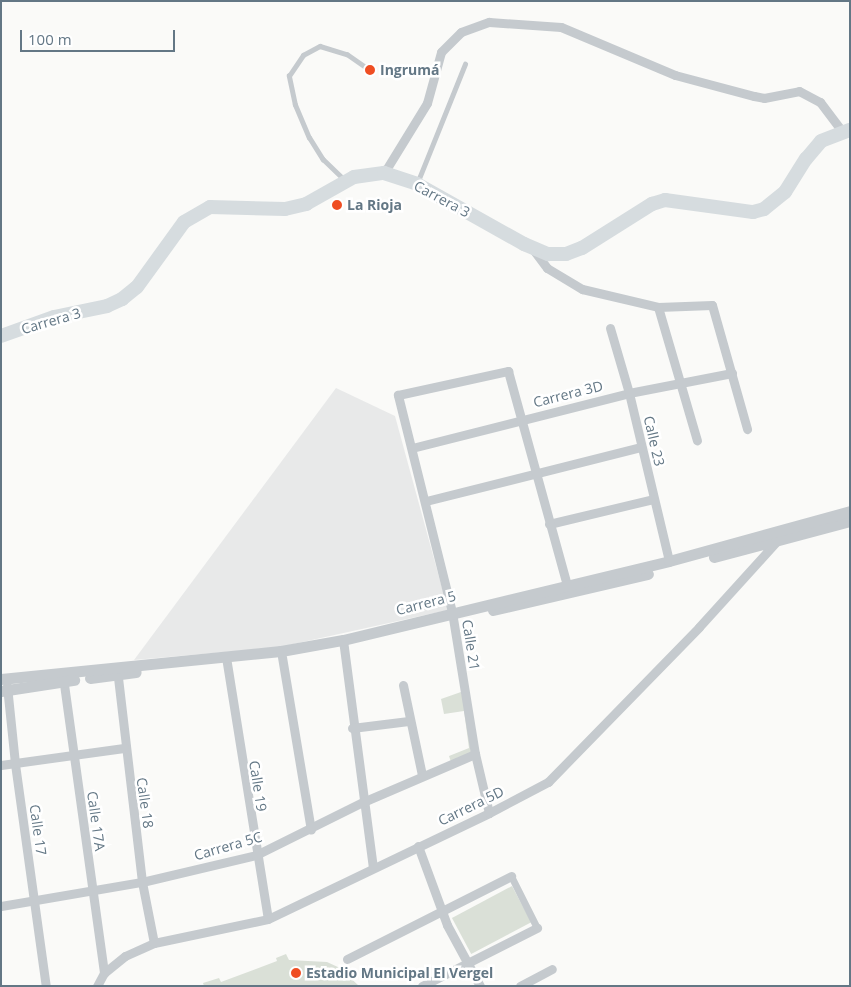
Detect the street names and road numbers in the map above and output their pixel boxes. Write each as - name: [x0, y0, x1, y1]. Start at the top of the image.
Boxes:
- street label: Carrera 3: [411, 177, 473, 221]
- street label: Carrera 3: [19, 305, 83, 337]
- street label: Carrera 3D: [531, 377, 605, 411]
- street label: Calle 23: [640, 414, 668, 468]
- street label: Carrera 5: [394, 587, 458, 619]
- street label: Calle 21: [459, 618, 483, 672]
- street label: Calle 19: [246, 759, 270, 813]
- street label: Calle 18: [133, 776, 157, 830]
- street label: Carrera 5D: [435, 783, 507, 829]
- street label: Calle 17A: [84, 790, 108, 852]
- street label: Calle 17: [26, 803, 50, 857]
- street label: Carrera 5C: [192, 828, 264, 864]

